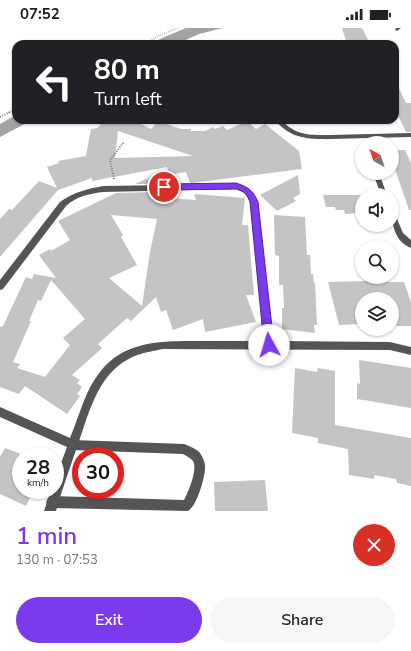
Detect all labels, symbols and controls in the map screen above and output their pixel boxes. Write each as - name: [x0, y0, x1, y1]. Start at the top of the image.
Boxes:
- text: 07:52: [20, 4, 60, 24]
- text: 80 m: [94, 51, 160, 89]
- icon: left: [28, 56, 80, 108]
- text: Turn left: [94, 87, 162, 111]
- north arrow: [355, 136, 399, 180]
- map controls: [355, 136, 399, 336]
- pin: [147, 170, 181, 204]
- icon: arrive: [153, 176, 175, 198]
- button: sound: [355, 188, 399, 232]
- button: search: [355, 240, 399, 284]
- button: layers: [355, 292, 399, 336]
- position arrow: [248, 324, 290, 366]
- speed limit sign: 30: [72, 447, 124, 499]
- text: 28: [26, 454, 50, 481]
- text: km/h: [27, 476, 49, 490]
- text: 1 min: [16, 520, 77, 552]
- button: close: [353, 524, 395, 566]
- text: 130 m · 07:53: [16, 551, 98, 569]
- button: Exit: [16, 597, 202, 643]
- button: Share: [210, 597, 395, 643]

